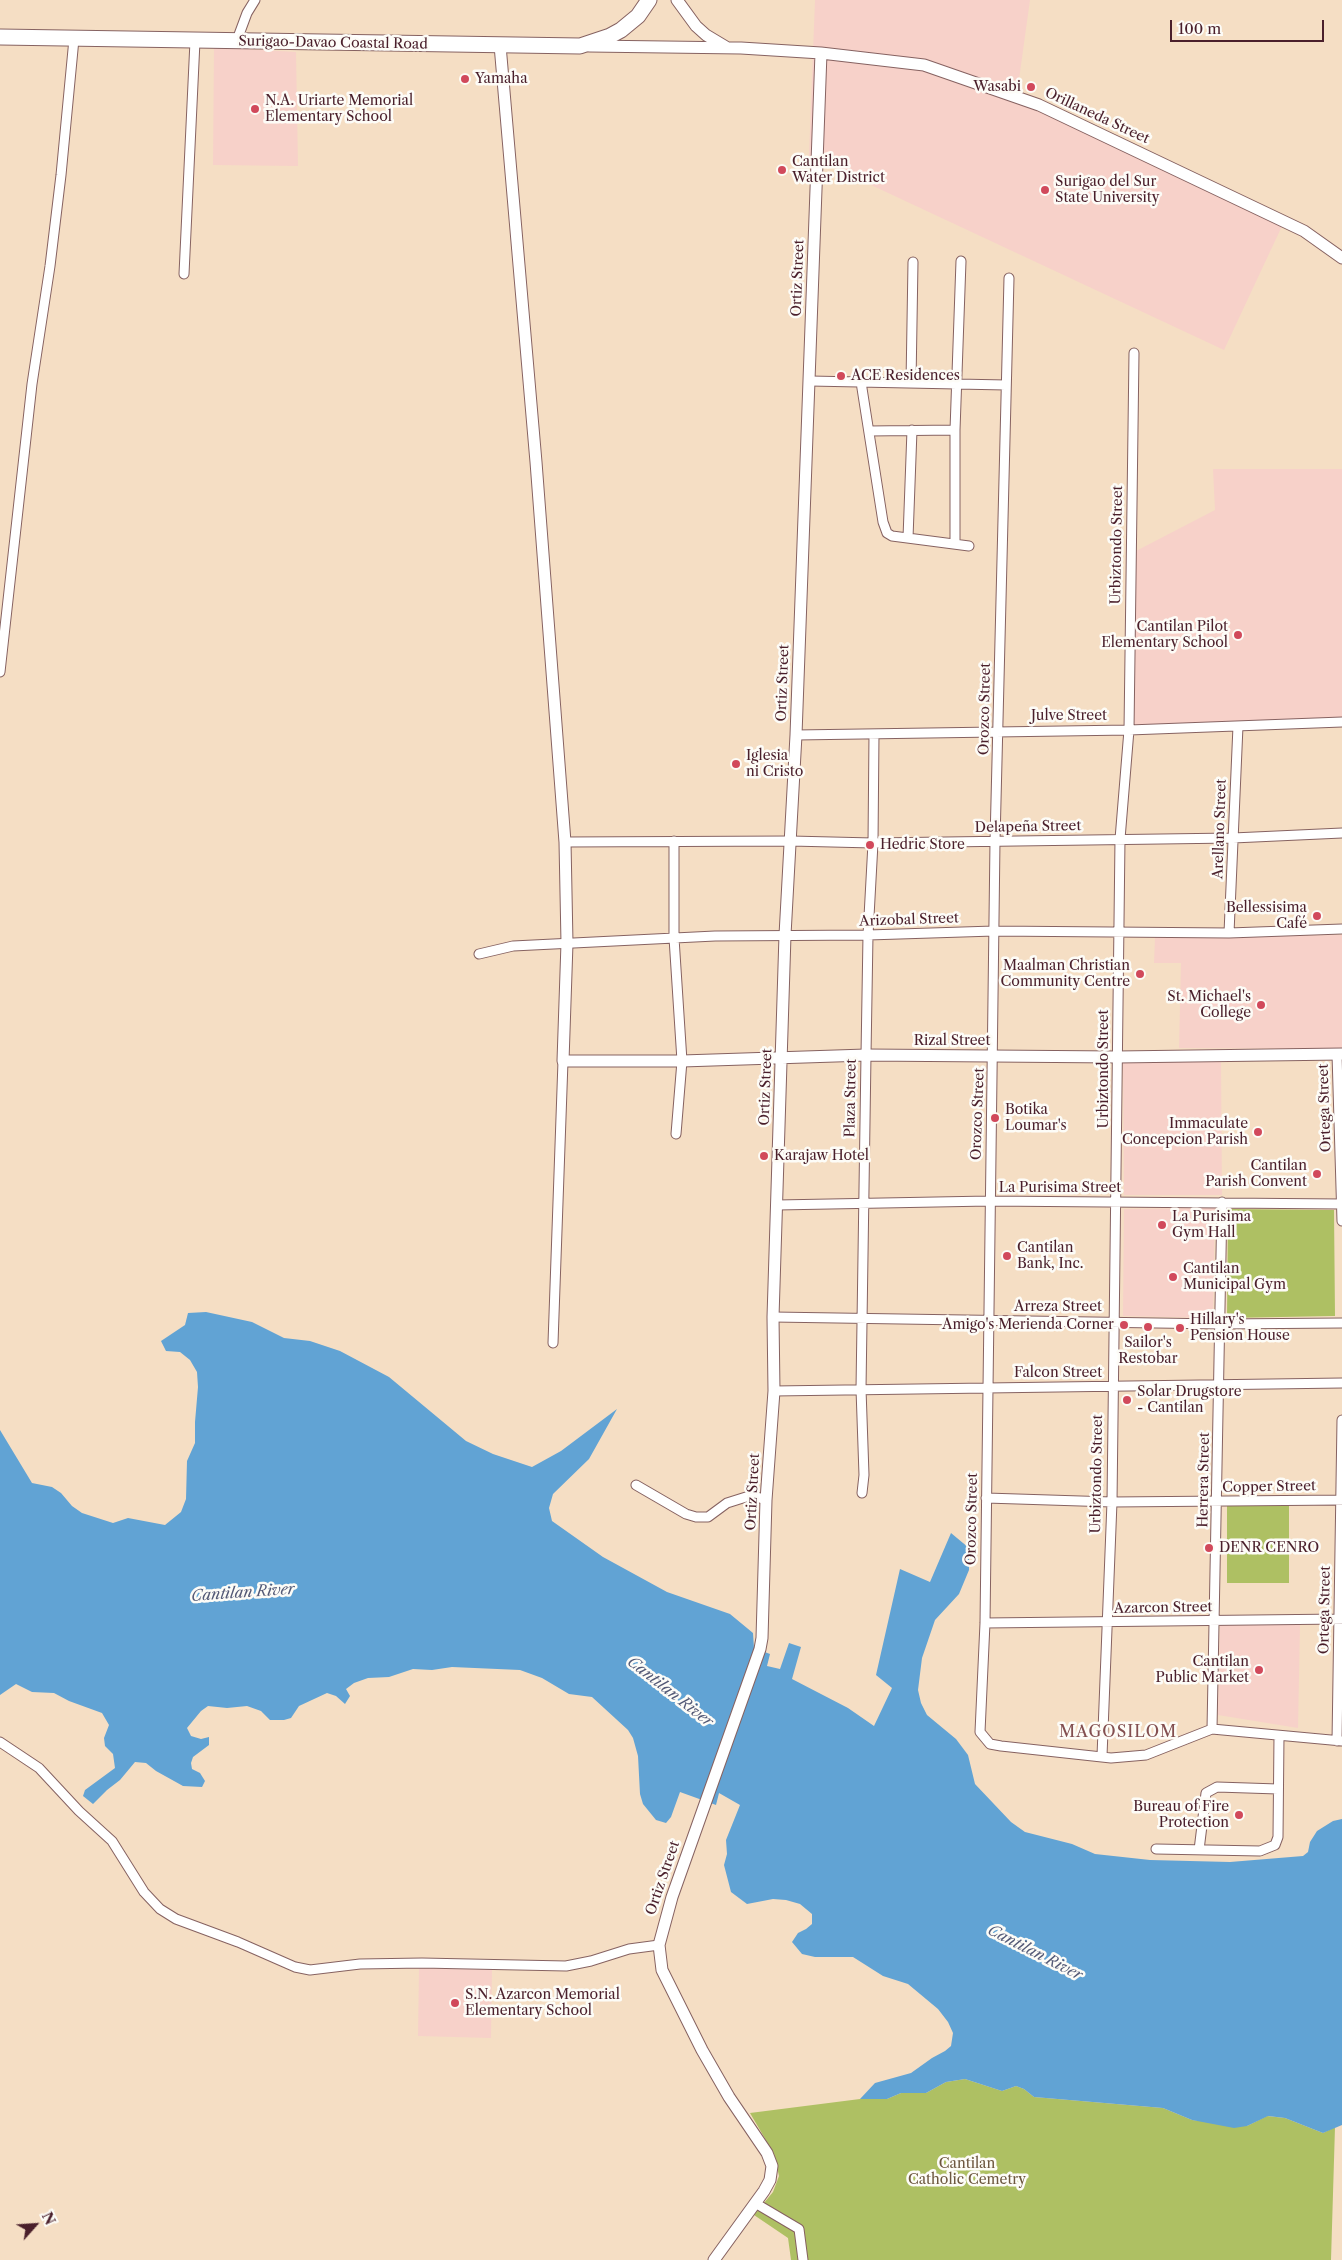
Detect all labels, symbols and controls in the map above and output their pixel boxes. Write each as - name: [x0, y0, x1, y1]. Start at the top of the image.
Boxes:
- scale bar: [1172, 10, 1326, 42]
- text: 100 m: [1178, 19, 1221, 38]
- street label: Surigao-Davao Coastal Road: [238, 33, 428, 53]
- place label: Yamaha: [475, 71, 528, 87]
- marker: Yamaha: [459, 73, 471, 85]
- place label: Wasabi: [973, 79, 1021, 95]
- marker: Wasabi: [1025, 81, 1037, 93]
- street label: Orillaneda Street: [1042, 84, 1152, 148]
- place label: N.A. Uriarte Memorial Elementary School: [265, 93, 413, 125]
- marker: N.A. Uriarte Memorial Elementary School: [249, 103, 261, 115]
- place label: Cantilan Water District: [792, 154, 885, 186]
- marker: Cantilan Water District: [776, 164, 788, 176]
- place label: Surigao del Sur State University: [1055, 174, 1160, 206]
- marker: Surigao del Sur State University: [1039, 184, 1051, 196]
- street label: Ortiz Street: [788, 239, 808, 317]
- place label: ACE Residences: [851, 368, 960, 384]
- marker: ACE Residences: [835, 370, 847, 382]
- street label: Urbiztondo Street: [1108, 485, 1126, 605]
- place label: Cantilan Pilot Elementary School: [1101, 619, 1228, 652]
- marker: Cantilan Pilot Elementary School: [1232, 629, 1244, 641]
- street label: Ortiz Street: [773, 644, 793, 722]
- street label: Orozco Street: [976, 663, 994, 755]
- street label: Julve Street: [1031, 708, 1107, 724]
- place label: Iglesia ni Cristo: [746, 748, 803, 780]
- marker: Iglesia ni Cristo: [730, 758, 742, 770]
- street label: Arellano Street: [1210, 779, 1230, 879]
- street label: Delapeña Street: [975, 818, 1081, 836]
- place label: Hedric Store: [880, 837, 965, 853]
- marker: Hedric Store: [864, 839, 876, 851]
- place label: Bellessisima Café: [1226, 900, 1307, 932]
- street label: Arizobal Street: [859, 910, 959, 930]
- marker: Bellessisima Café: [1311, 910, 1323, 922]
- place label: Maalman Christian Community Centre: [1001, 958, 1130, 990]
- marker: Maalman Christian Community Centre: [1134, 968, 1146, 980]
- place label: St. Michael's College: [1167, 989, 1251, 1022]
- marker: St. Michael's College: [1255, 999, 1267, 1011]
- street label: Urbiztondo Street: [1096, 1009, 1112, 1129]
- street label: Rizal Street: [914, 1033, 990, 1049]
- street label: Ortiz Street: [756, 1048, 776, 1126]
- street label: Plaza Street: [842, 1058, 860, 1138]
- street label: Ortega Street: [1315, 1064, 1335, 1152]
- street label: Orozco Street: [968, 1067, 988, 1161]
- place label: Botika Loumar's: [1005, 1102, 1067, 1134]
- marker: Botika Loumar's: [989, 1112, 1001, 1124]
- place label: Immaculate Concepcion Parish: [1122, 1116, 1248, 1148]
- marker: Immaculate Concepcion Parish: [1252, 1126, 1264, 1138]
- place label: Karajaw Hotel: [774, 1148, 869, 1164]
- marker: Karajaw Hotel: [758, 1150, 770, 1162]
- place label: Cantilan Parish Convent: [1205, 1158, 1307, 1190]
- marker: Cantilan Parish Convent: [1311, 1168, 1323, 1180]
- street label: La Purisima Street: [999, 1180, 1121, 1196]
- place label: La Purisima Gym Hall: [1172, 1209, 1251, 1242]
- marker: La Purisima Gym Hall: [1156, 1219, 1168, 1231]
- place label: Cantilan Bank, Inc.: [1017, 1240, 1083, 1272]
- marker: Cantilan Bank, Inc.: [1001, 1250, 1013, 1262]
- place label: Cantilan Municipal Gym: [1183, 1261, 1286, 1294]
- marker: Cantilan Municipal Gym: [1167, 1271, 1179, 1283]
- street label: Arreza Street: [1014, 1299, 1102, 1315]
- place label: Hillary's Pension House: [1190, 1312, 1290, 1344]
- place label: Amigo's Merienda Corner: [942, 1317, 1114, 1333]
- marker: Amigo's Merienda Corner: [1118, 1319, 1130, 1331]
- marker: Sailor's Restobar: [1142, 1321, 1154, 1333]
- marker: Hillary's Pension House: [1174, 1322, 1186, 1334]
- place label: Sailor's Restobar: [1118, 1335, 1178, 1368]
- street label: Falcon Street: [1014, 1365, 1102, 1381]
- place label: Solar Drugstore - Cantilan: [1137, 1384, 1241, 1416]
- marker: Solar Drugstore - Cantilan: [1121, 1394, 1133, 1406]
- street label: Urbiztondo Street: [1088, 1414, 1106, 1534]
- street label: Herrera Street: [1195, 1432, 1213, 1528]
- street label: Ortiz Street: [743, 1453, 763, 1531]
- street label: Orozco Street: [963, 1473, 981, 1565]
- street label: Copper Street: [1222, 1478, 1316, 1496]
- place label: DENR CENRO: [1219, 1540, 1319, 1556]
- marker: DENR CENRO: [1203, 1542, 1215, 1554]
- street label: Ortega Street: [1316, 1566, 1334, 1654]
- water label: Cantilan River: [191, 1580, 295, 1606]
- street label: Azarcon Street: [1113, 1599, 1213, 1617]
- water label: Cantilan River: [624, 1653, 716, 1731]
- place label: Cantilan Public Market: [1156, 1654, 1249, 1686]
- marker: Cantilan Public Market: [1253, 1664, 1265, 1676]
- district label: MAGOSILOM: [1058, 1722, 1178, 1742]
- place label: Bureau of Fire Protection: [1133, 1799, 1229, 1831]
- marker: Bureau of Fire Protection: [1233, 1809, 1245, 1821]
- street label: Ortiz Street: [642, 1839, 684, 1917]
- water label: Cantilan River: [985, 1921, 1085, 1985]
- place label: S.N. Azarcon Memorial Elementary School: [465, 1987, 620, 2020]
- marker: S.N. Azarcon Memorial Elementary School: [449, 1997, 461, 2009]
- park label: Cantilan Catholic Cemetry: [908, 2156, 1026, 2188]
- north arrow: [10, 2200, 60, 2250]
- text: N: [38, 2209, 59, 2228]

